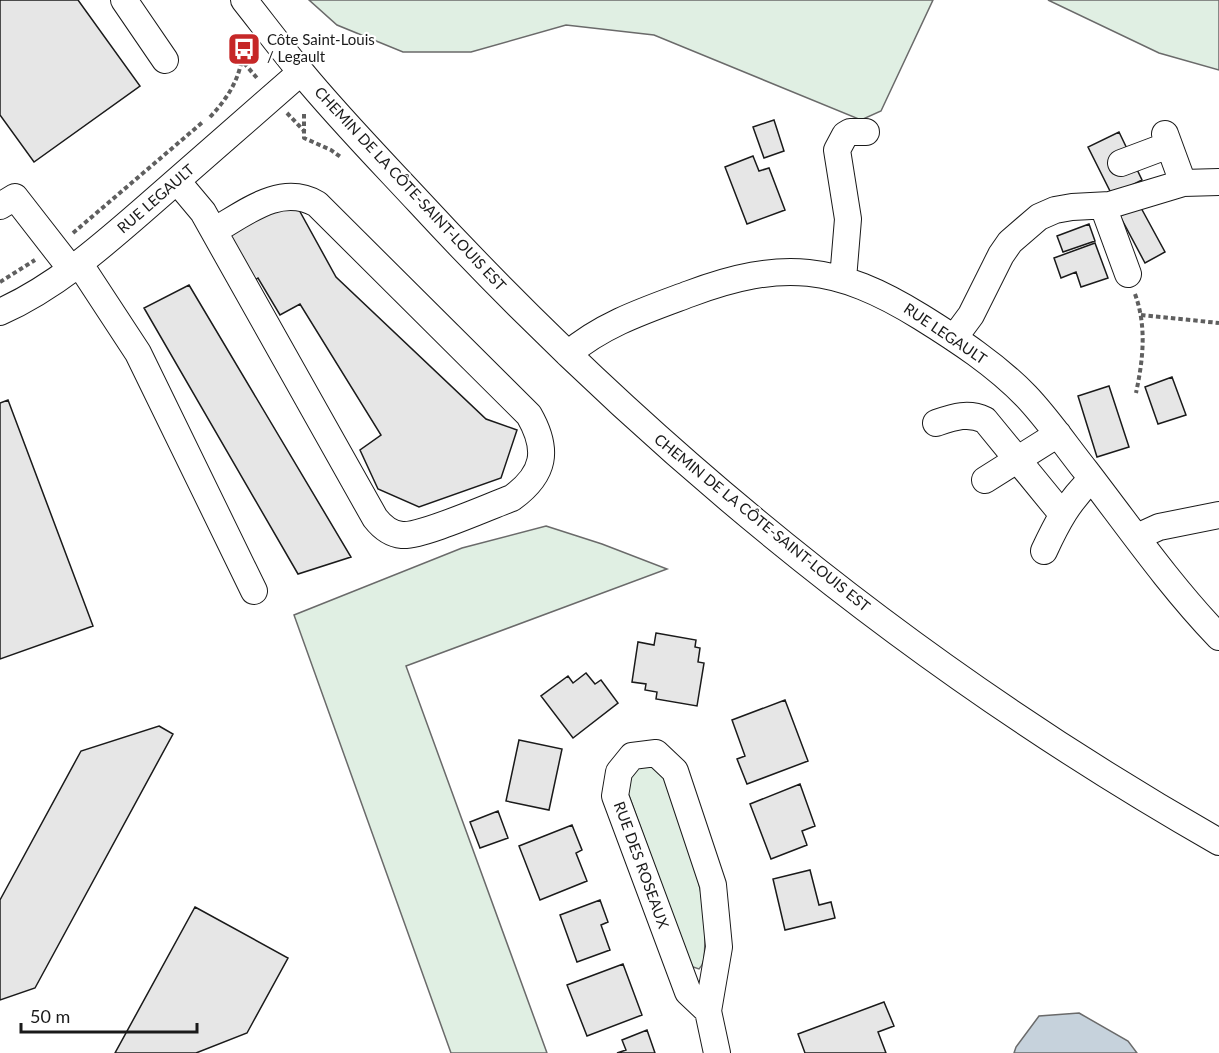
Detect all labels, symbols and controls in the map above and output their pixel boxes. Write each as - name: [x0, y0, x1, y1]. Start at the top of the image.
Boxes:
- place label: Côte Saint-Louis / Legault: [267, 30, 375, 65]
- bus stop icon: Côte Saint-Louis / Legault: [226, 31, 262, 67]
- street label: CHEMIN DE LA CÔTE-SAINT-LOUIS EST: [311, 83, 510, 294]
- street label: RUE LEGAULT: [113, 160, 198, 237]
- street label: RUE LEGAULT: [901, 299, 990, 368]
- street label: CHEMIN DE LA CÔTE-SAINT-LOUIS EST: [651, 430, 874, 615]
- street label: RUE DES ROSEAUX: [611, 799, 673, 931]
- scale bar: [21, 996, 196, 1034]
- text: 50 m: [30, 1005, 70, 1027]

